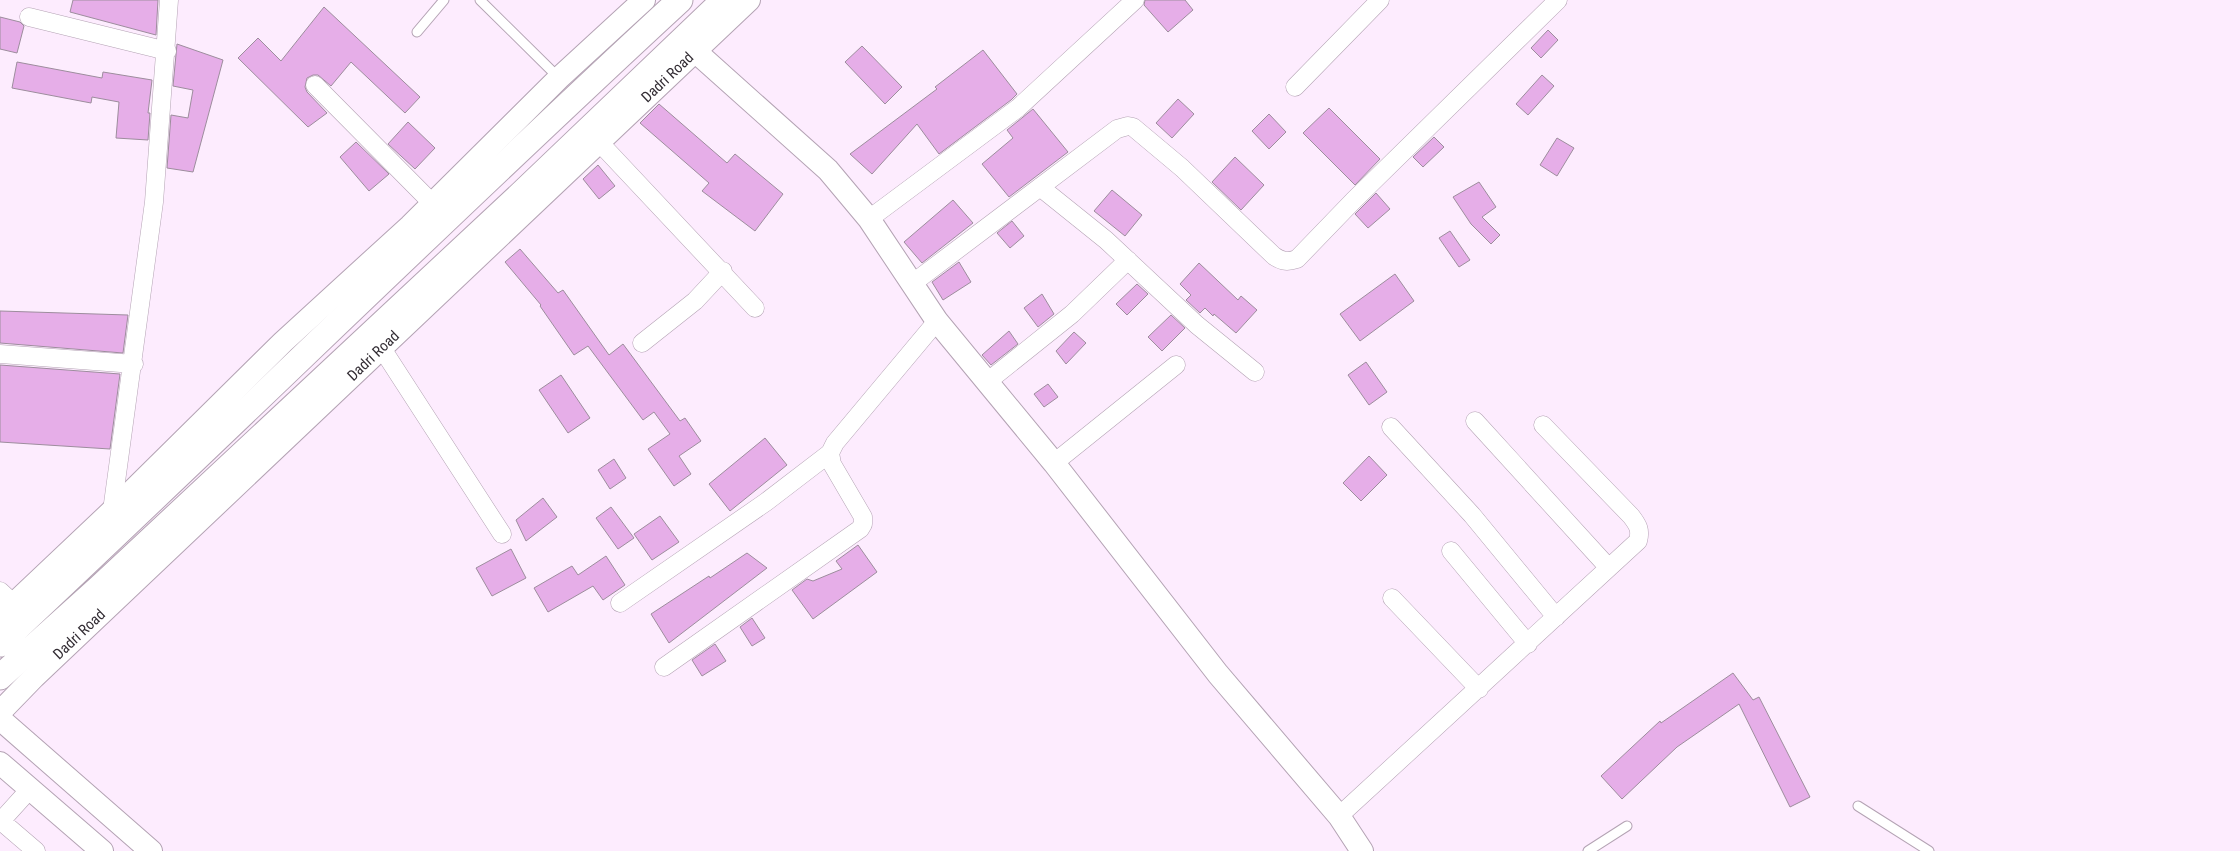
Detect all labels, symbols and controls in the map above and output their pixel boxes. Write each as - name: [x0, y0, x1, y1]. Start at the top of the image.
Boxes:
- street label: Dadri Road: [638, 48, 697, 106]
- street label: Dadri Road: [344, 327, 403, 385]
- street label: Dadri Road: [49, 605, 109, 663]

